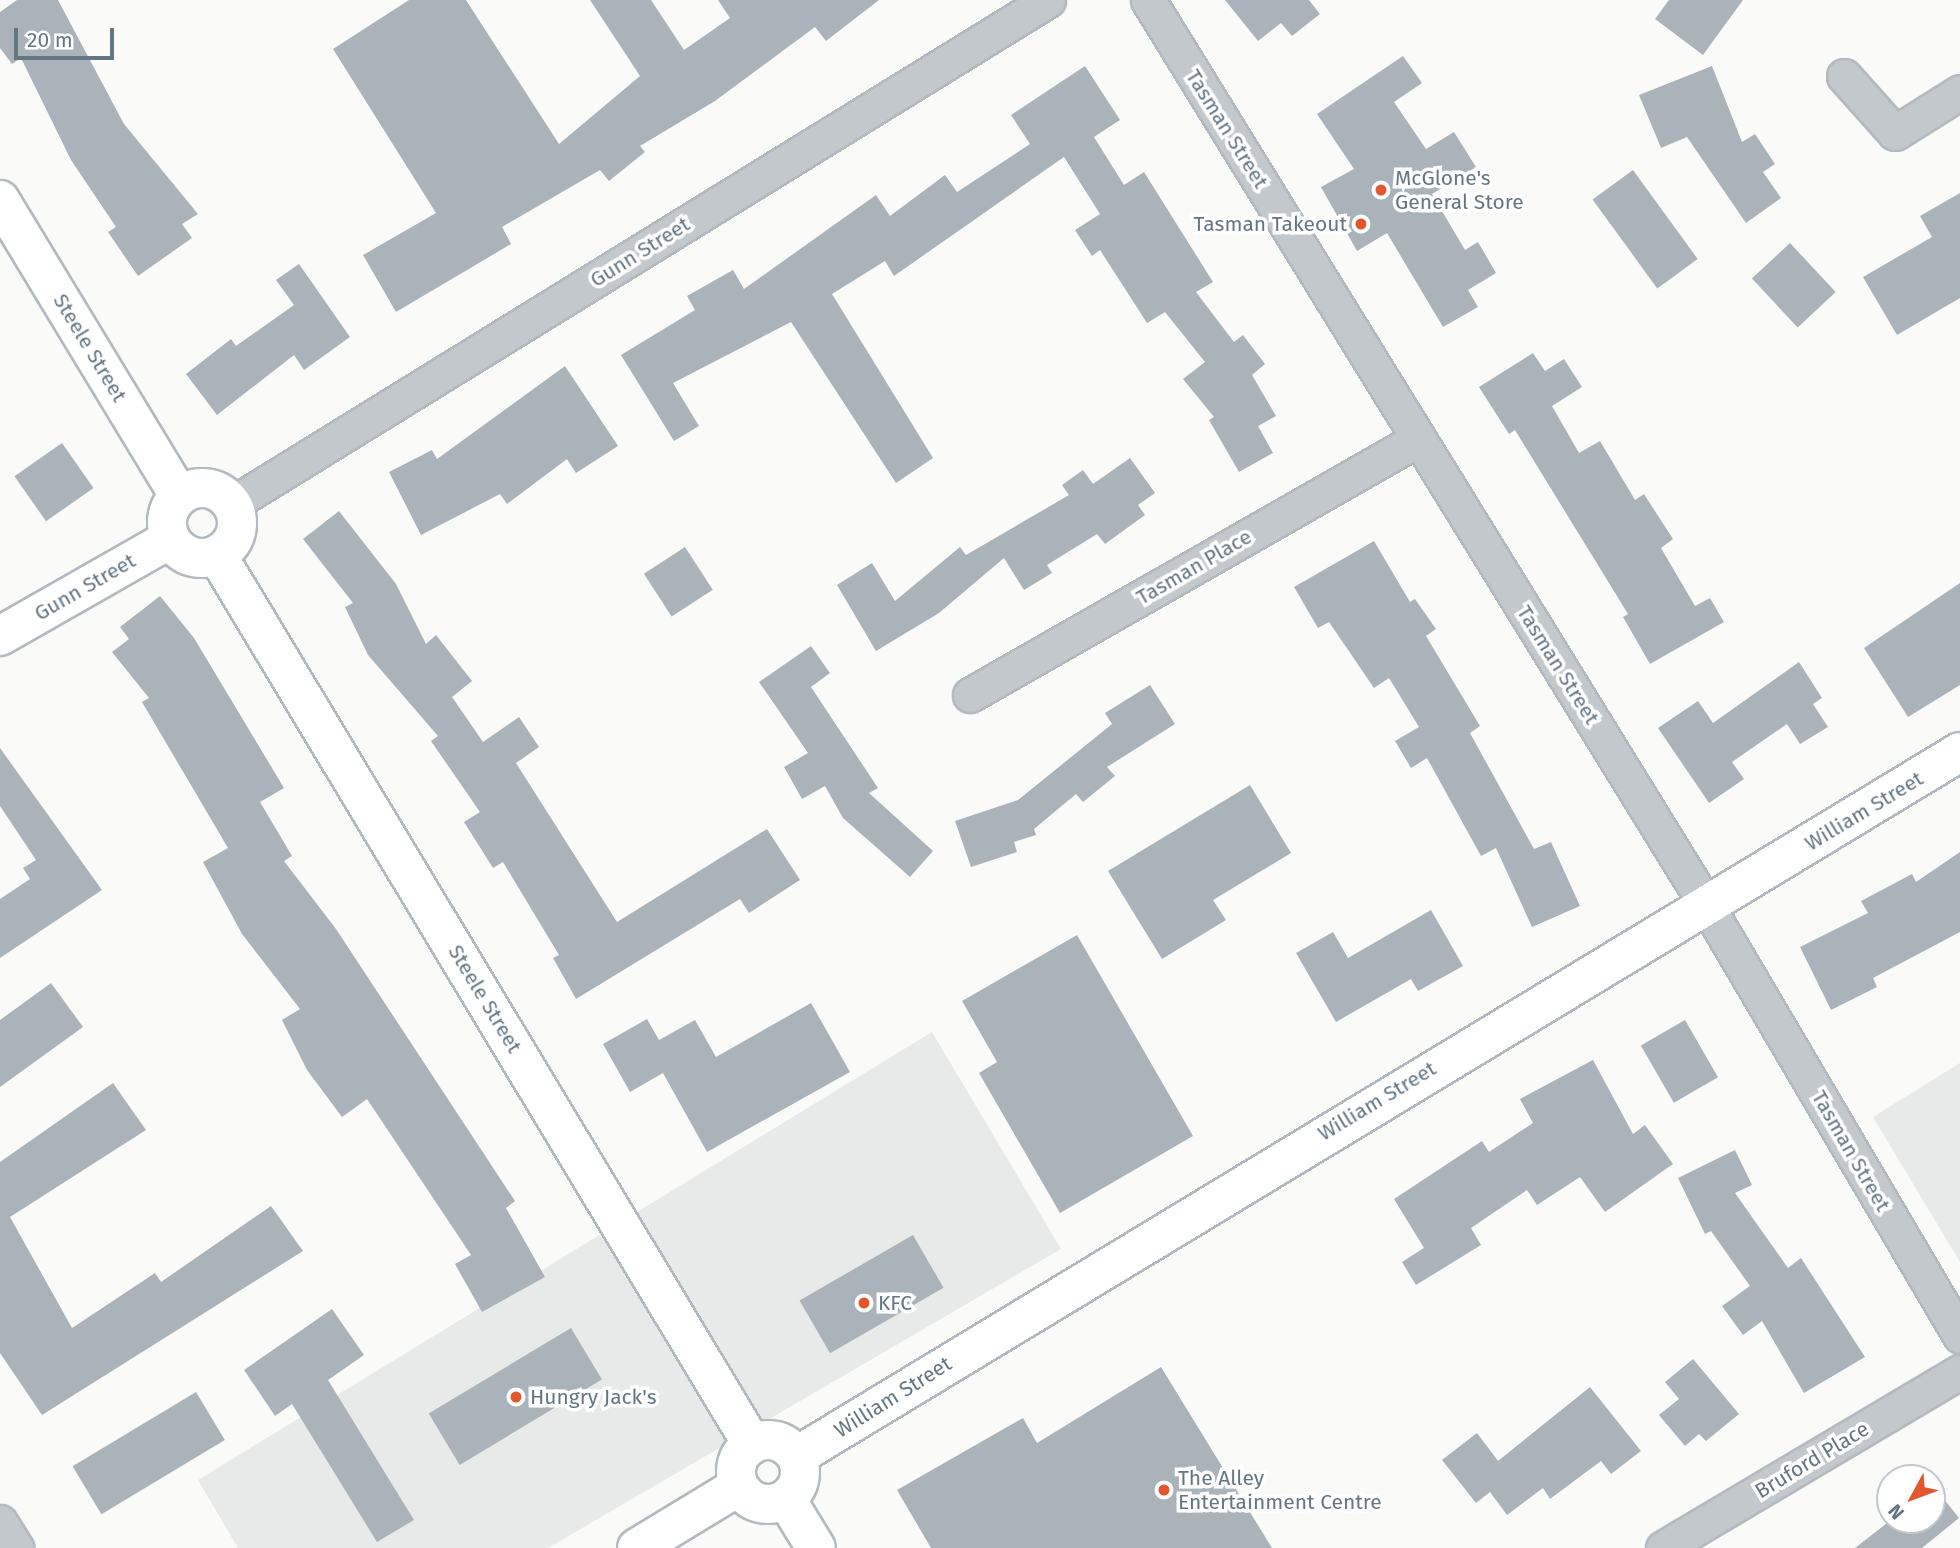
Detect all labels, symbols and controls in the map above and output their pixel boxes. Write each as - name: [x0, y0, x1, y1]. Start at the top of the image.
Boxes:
- scale bar: [18, 14, 117, 58]
- text: 20 m: [27, 27, 73, 53]
- street label: Tasman Street: [1181, 65, 1273, 193]
- place label: McGlone's General Store: [1395, 165, 1524, 215]
- marker: McGlone's General Store: [1373, 182, 1389, 198]
- street label: Gunn Street: [586, 211, 694, 293]
- place label: Tasman Takeout: [1194, 211, 1347, 237]
- marker: Tasman Takeout: [1353, 216, 1369, 232]
- street label: Steele Street: [48, 289, 132, 407]
- street label: Tasman Place: [1132, 524, 1256, 610]
- street label: Gunn Street: [30, 548, 140, 626]
- street label: Tasman Street: [1512, 601, 1604, 729]
- street label: William Street: [1800, 766, 1928, 856]
- street label: Steele Street: [443, 940, 527, 1058]
- street label: William Street: [1313, 1056, 1441, 1146]
- street label: Tasman Street: [1806, 1086, 1896, 1216]
- place label: KFC: [878, 1290, 912, 1316]
- marker: KFC: [856, 1295, 872, 1311]
- street label: William Street: [830, 1351, 956, 1443]
- place label: Hungry Jack's: [530, 1384, 657, 1410]
- marker: Hungry Jack's: [508, 1389, 524, 1405]
- street label: Bruford Place: [1751, 1416, 1873, 1504]
- north arrow: [1876, 1464, 1946, 1534]
- place label: The Alley Entertainment Centre: [1178, 1465, 1382, 1515]
- marker: The Alley Entertainment Centre: [1156, 1482, 1172, 1498]
- text: N: [1883, 1499, 1909, 1524]

